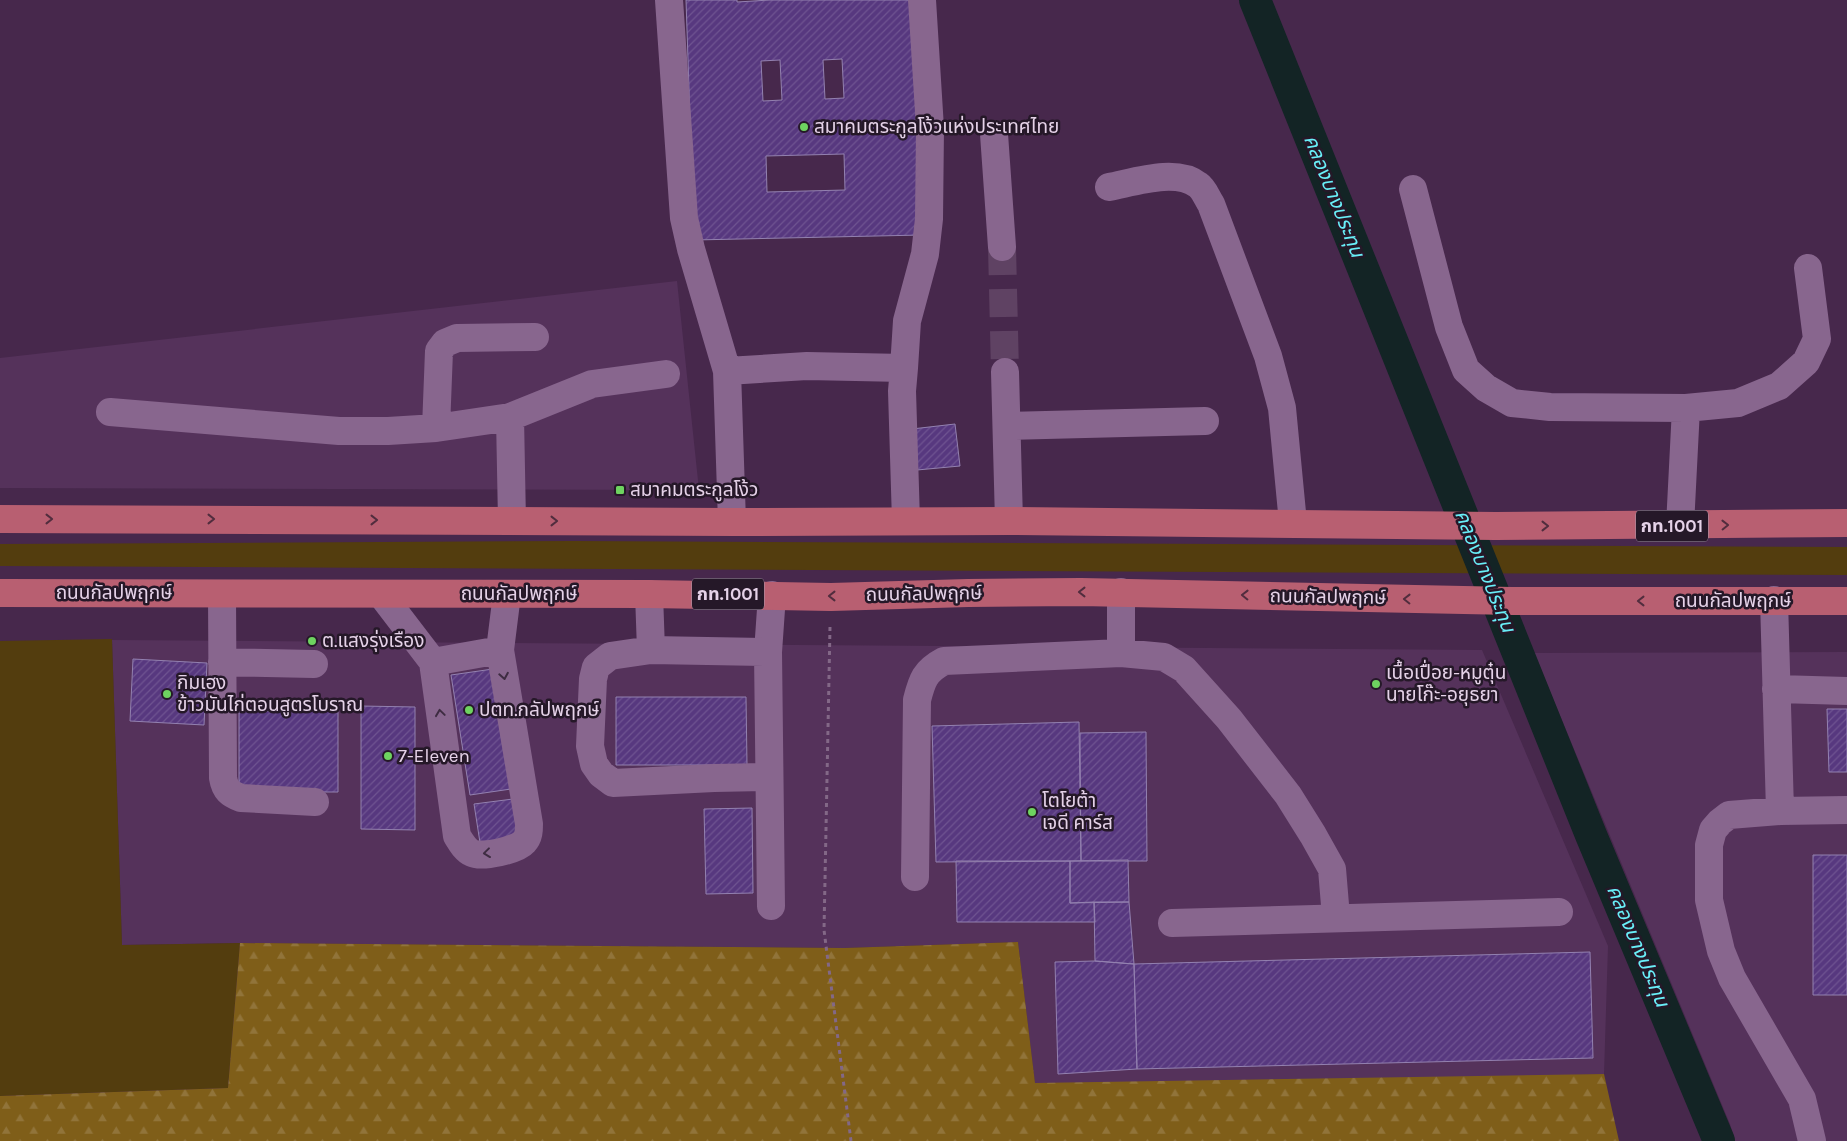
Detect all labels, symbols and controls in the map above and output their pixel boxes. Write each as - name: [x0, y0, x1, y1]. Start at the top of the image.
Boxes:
- place label: สมาคมตระกูลโง้วแห่งประเทศไทย: [814, 115, 1059, 139]
- marker: สมาคมตระกูลโง้วแห่งประเทศไทย: [798, 121, 810, 133]
- water label: คลองบางประทุน: [1298, 131, 1370, 263]
- place label: สมาคมตระกูลโง้ว: [630, 478, 758, 502]
- marker: สมาคมตระกูลโง้ว: [614, 484, 626, 496]
- water label: คลองบางประทุน: [1449, 506, 1521, 638]
- road number: กท.1001: [1636, 511, 1708, 542]
- one-way arrow: [45, 514, 53, 524]
- one-way arrow: [208, 514, 215, 524]
- one-way arrow: [370, 515, 378, 525]
- one-way arrow: [550, 516, 558, 527]
- one-way arrow: [1722, 520, 1729, 530]
- one-way arrow: [1542, 521, 1549, 531]
- road number: กท.1001: [692, 578, 764, 610]
- street label: ถนนกัลปพฤกษ์: [56, 582, 172, 604]
- street label: ถนนกัลปพฤกษ์: [865, 582, 983, 606]
- street label: ถนนกัลปพฤกษ์: [461, 583, 577, 605]
- street label: ถนนกัลปพฤกษ์: [1269, 585, 1387, 609]
- one-way arrow: [1078, 587, 1086, 597]
- one-way arrow: [1240, 590, 1248, 601]
- street label: ถนนกัลปพฤกษ์: [1675, 590, 1791, 612]
- one-way arrow: [828, 591, 836, 601]
- one-way arrow: [1403, 594, 1410, 604]
- one-way arrow: [1637, 596, 1644, 606]
- place label: ต.แสงรุ่งเรือง: [322, 629, 424, 652]
- marker: ต.แสงรุ่งเรือง: [306, 635, 318, 647]
- place label: เนื้อเปื่อย-หมูตุ๋น นายโก๊ะ-อยุธยา: [1386, 659, 1506, 706]
- place label: กิมเฮง ข้าวมันไก่ตอนสูตรโบราณ: [177, 672, 363, 717]
- one-way arrow: [499, 672, 509, 681]
- marker: เนื้อเปื่อย-หมูตุ๋น นายโก๊ะ-อยุธยา: [1370, 678, 1382, 690]
- marker: กิมเฮง ข้าวมันไก่ตอนสูตรโบราณ: [161, 688, 173, 700]
- place label: ปตท.กลัปพฤกษ์: [479, 699, 600, 721]
- marker: ปตท.กลัปพฤกษ์: [463, 704, 475, 716]
- one-way arrow: [435, 709, 446, 717]
- place label: 7-Eleven: [398, 745, 470, 767]
- marker: 7-Eleven: [382, 750, 394, 762]
- place label: โตโยต้า เจดี คาร์ส: [1042, 789, 1113, 834]
- marker: โตโยต้า เจดี คาร์ส: [1026, 806, 1038, 818]
- one-way arrow: [483, 847, 491, 858]
- water label: คลองบางประทุน: [1601, 882, 1675, 1012]

